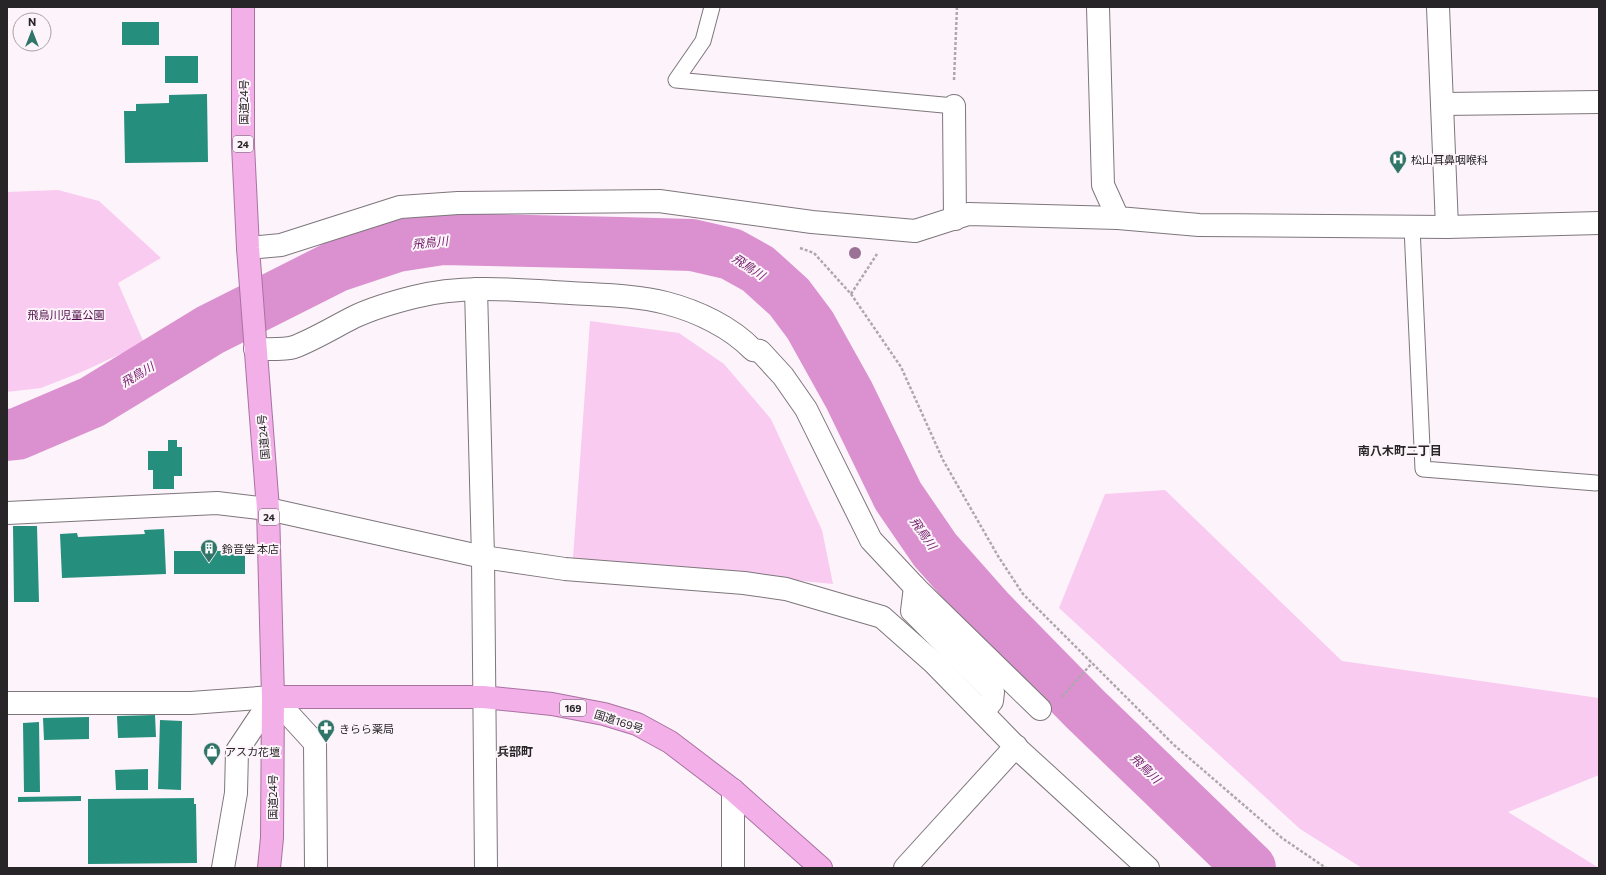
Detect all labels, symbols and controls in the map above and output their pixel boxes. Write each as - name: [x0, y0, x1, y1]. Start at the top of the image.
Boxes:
- north arrow: [12, 12, 52, 52]
- text: N: [28, 15, 36, 28]
- street label: 国道24号: [237, 79, 250, 125]
- road number: 24: [233, 136, 253, 152]
- hospital icon: 松山耳鼻咽喉科: [1388, 149, 1408, 174]
- place label: 松山耳鼻咽喉科: [1411, 153, 1488, 166]
- water label: 飛鳥川: [411, 233, 451, 251]
- water label: 飛鳥川: [730, 250, 770, 283]
- park label: 飛鳥川児童公園: [28, 308, 105, 321]
- water label: 飛鳥川: [118, 358, 158, 389]
- street label: 国道24号: [255, 414, 271, 460]
- district label: 南八木町二丁目: [1358, 443, 1442, 457]
- road number: 24: [259, 509, 279, 525]
- water label: 飛鳥川: [908, 514, 941, 553]
- building icon: 鈴音堂 本店: [199, 538, 219, 563]
- place label: 鈴音堂 本店: [222, 542, 279, 555]
- road number: 169: [560, 700, 586, 716]
- street label: 国道169号: [593, 707, 645, 735]
- pharmacy icon: きらら薬局: [316, 718, 336, 743]
- place label: きらら薬局: [339, 722, 394, 735]
- shop icon: アスカ花壇: [202, 741, 222, 766]
- district label: 兵部町: [497, 744, 533, 758]
- place label: アスカ花壇: [225, 745, 280, 758]
- water label: 飛鳥川: [1128, 750, 1165, 787]
- street label: 国道24号: [266, 774, 279, 820]

